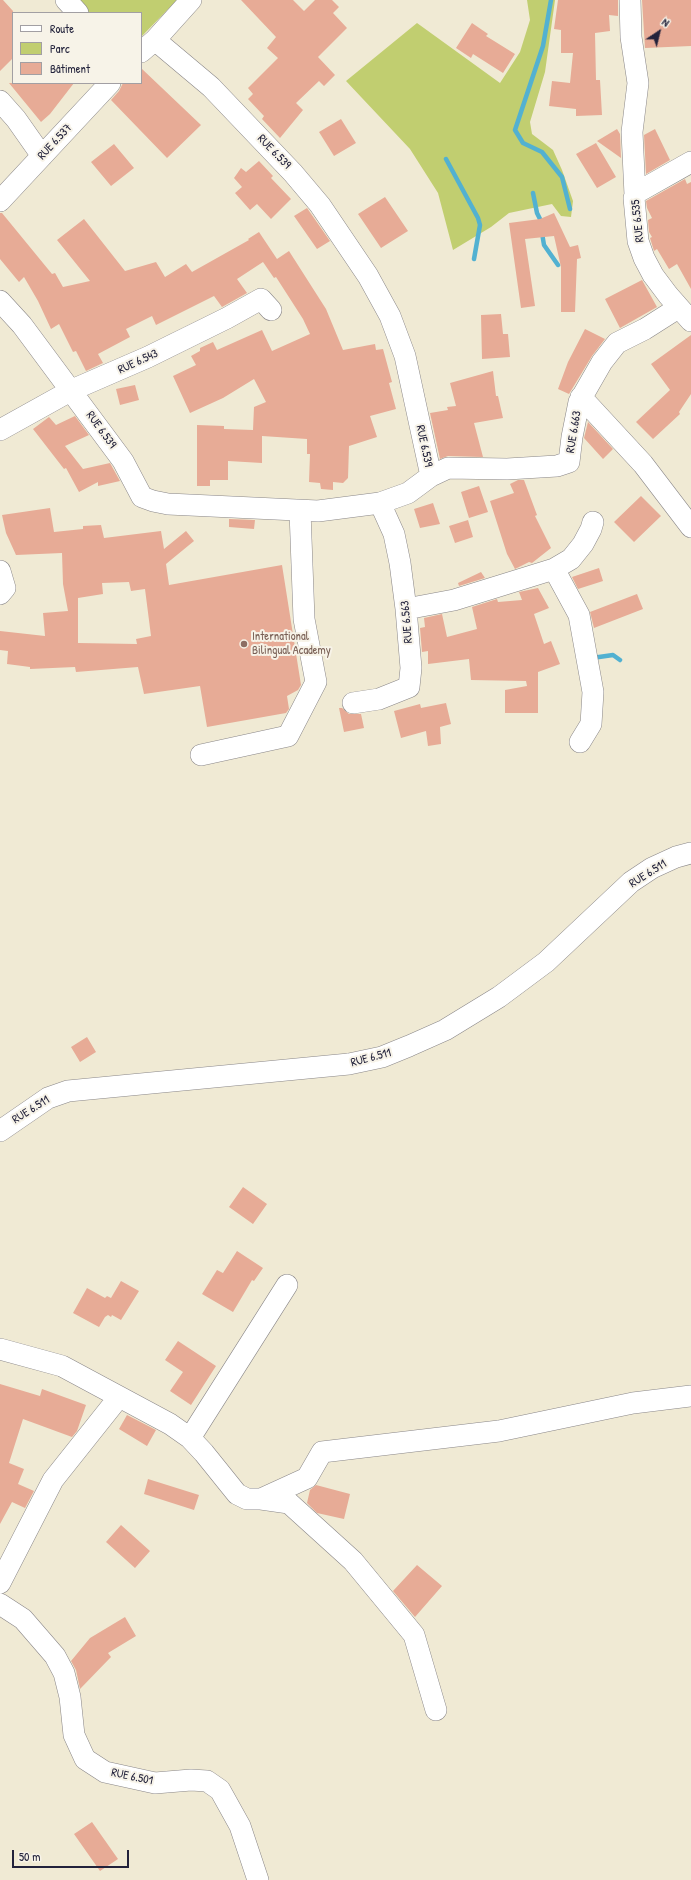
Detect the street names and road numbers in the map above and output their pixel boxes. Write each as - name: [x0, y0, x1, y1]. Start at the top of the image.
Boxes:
- street label: RUE 6.537: [35, 121, 75, 163]
- street label: RUE 6.539: [254, 132, 294, 172]
- street label: RUE 6.535: [629, 199, 647, 243]
- street label: RUE 6.543: [116, 347, 160, 377]
- street label: RUE 6.539: [83, 409, 119, 451]
- street label: RUE 6.663: [564, 410, 584, 454]
- street label: RUE 6.539: [413, 424, 435, 468]
- street label: RUE 6.563: [398, 600, 416, 644]
- street label: RUE 6.511: [627, 857, 669, 891]
- street label: RUE 6.511: [349, 1046, 393, 1070]
- street label: RUE 6.511: [10, 1093, 52, 1127]
- street label: RUE 6.501: [110, 1766, 154, 1788]

